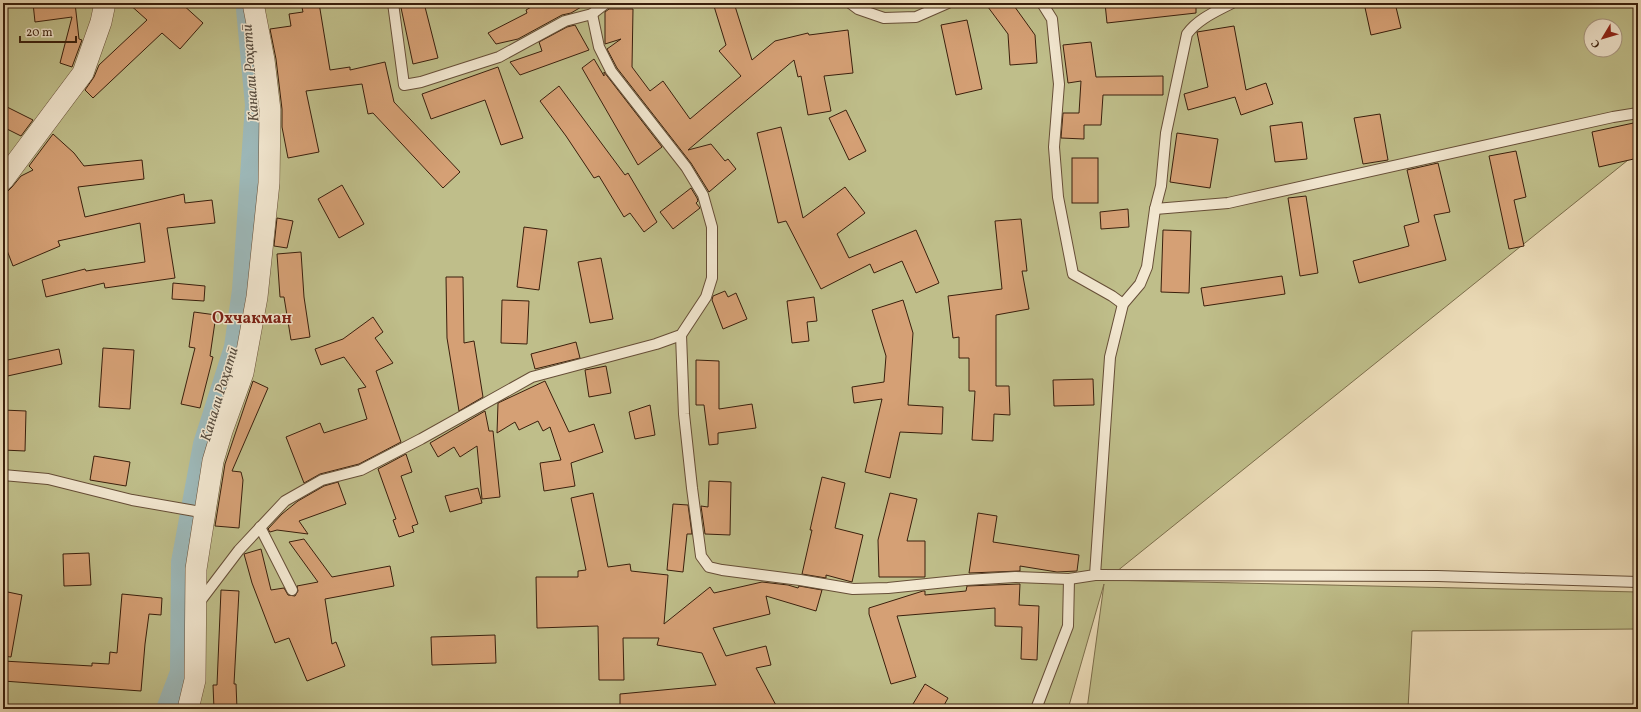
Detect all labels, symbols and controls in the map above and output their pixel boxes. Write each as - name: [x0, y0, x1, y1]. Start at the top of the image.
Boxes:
- scale bar: [20, 18, 76, 44]
- north arrow: [1583, 18, 1623, 58]
- water label: Канали Роҳатӣ: [238, 23, 265, 122]
- text: 20 m: [26, 25, 53, 41]
- text: С: [1588, 36, 1604, 51]
- district label: Охчакман: [212, 308, 292, 330]
- water label: Канали Роҳатӣ: [196, 344, 245, 444]

